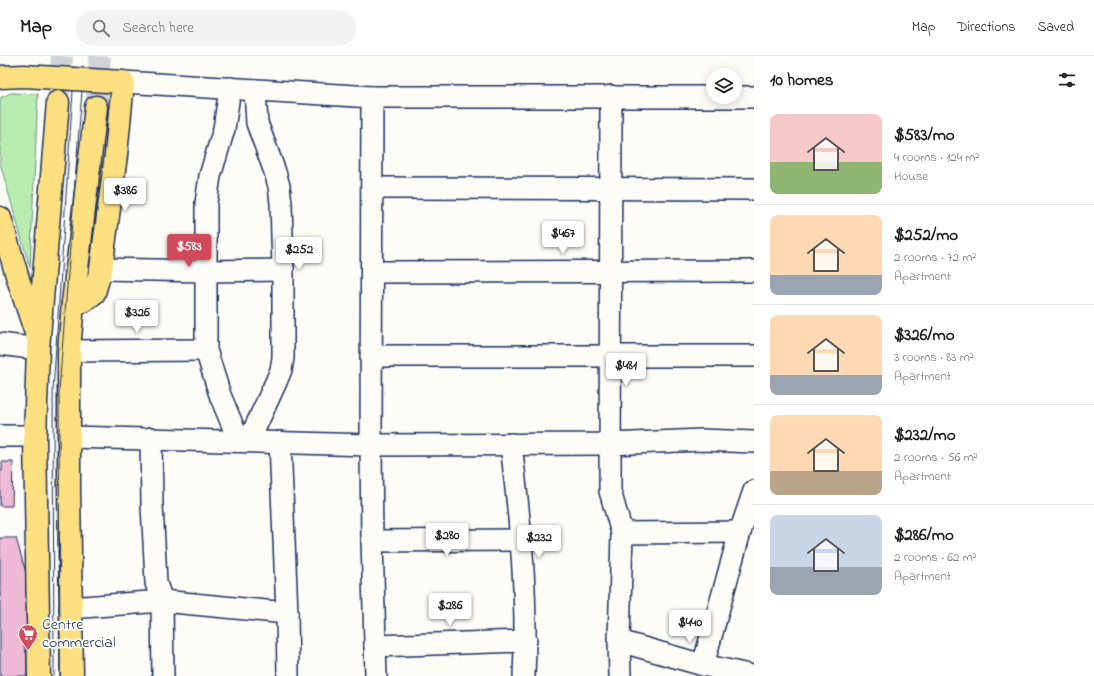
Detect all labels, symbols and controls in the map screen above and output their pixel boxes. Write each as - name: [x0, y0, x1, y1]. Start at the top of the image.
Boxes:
- search box: [76, 10, 356, 46]
- text: Map: [20, 14, 52, 41]
- icon: search: [90, 17, 112, 39]
- text: Search here: [122, 17, 194, 39]
- text: Map: [912, 17, 935, 38]
- text: Directions: [957, 17, 1015, 38]
- text: Saved: [1037, 17, 1074, 38]
- map controls: [706, 68, 742, 104]
- button: layers: [706, 68, 742, 104]
- text: 10 homes: [770, 68, 833, 93]
- icon: filters: [1056, 69, 1078, 91]
- text: $583/mo: [894, 123, 955, 148]
- icon: home: [802, 130, 850, 178]
- text: 4 rooms · 124 m²: [894, 148, 979, 167]
- text: House: [894, 167, 928, 186]
- pin: $386: [101, 178, 149, 212]
- text: $386: [113, 181, 137, 200]
- pin: $467: [539, 221, 587, 255]
- text: $252/mo: [894, 223, 958, 248]
- text: $467: [551, 224, 575, 243]
- icon: home: [802, 231, 850, 279]
- pin: $583: [165, 234, 213, 268]
- text: $583: [176, 237, 202, 256]
- pin: $252: [275, 237, 323, 271]
- text: $252: [285, 240, 313, 259]
- text: 2 rooms · 72 m²: [894, 248, 976, 267]
- text: Apartment: [894, 267, 951, 286]
- pin: $326: [113, 300, 161, 334]
- text: $326: [124, 303, 150, 322]
- text: $326/mo: [894, 323, 955, 348]
- icon: home: [802, 331, 850, 379]
- text: 3 rooms · 83 m²: [894, 348, 974, 367]
- pin: $481: [602, 353, 650, 387]
- text: $481: [615, 356, 637, 375]
- text: Apartment: [894, 367, 951, 386]
- text: $232/mo: [894, 423, 956, 448]
- icon: home: [802, 431, 850, 479]
- text: 2 rooms · 56 m²: [894, 448, 978, 467]
- text: Apartment: [894, 467, 951, 486]
- pin: $280: [423, 523, 471, 557]
- text: $286/mo: [894, 523, 954, 548]
- pin: $232: [515, 525, 563, 559]
- text: $280: [435, 526, 459, 545]
- text: $232: [526, 528, 552, 547]
- icon: home: [802, 531, 850, 579]
- text: 2 rooms · 62 m²: [894, 548, 977, 567]
- text: Apartment: [894, 567, 951, 586]
- pin: $286: [426, 593, 474, 627]
- text: $286: [438, 596, 462, 615]
- pin: $440: [666, 610, 714, 644]
- place label: Centre commercial: [42, 613, 116, 655]
- text: $440: [678, 613, 702, 632]
- supermarket icon: Centre commercial: [17, 623, 39, 651]

